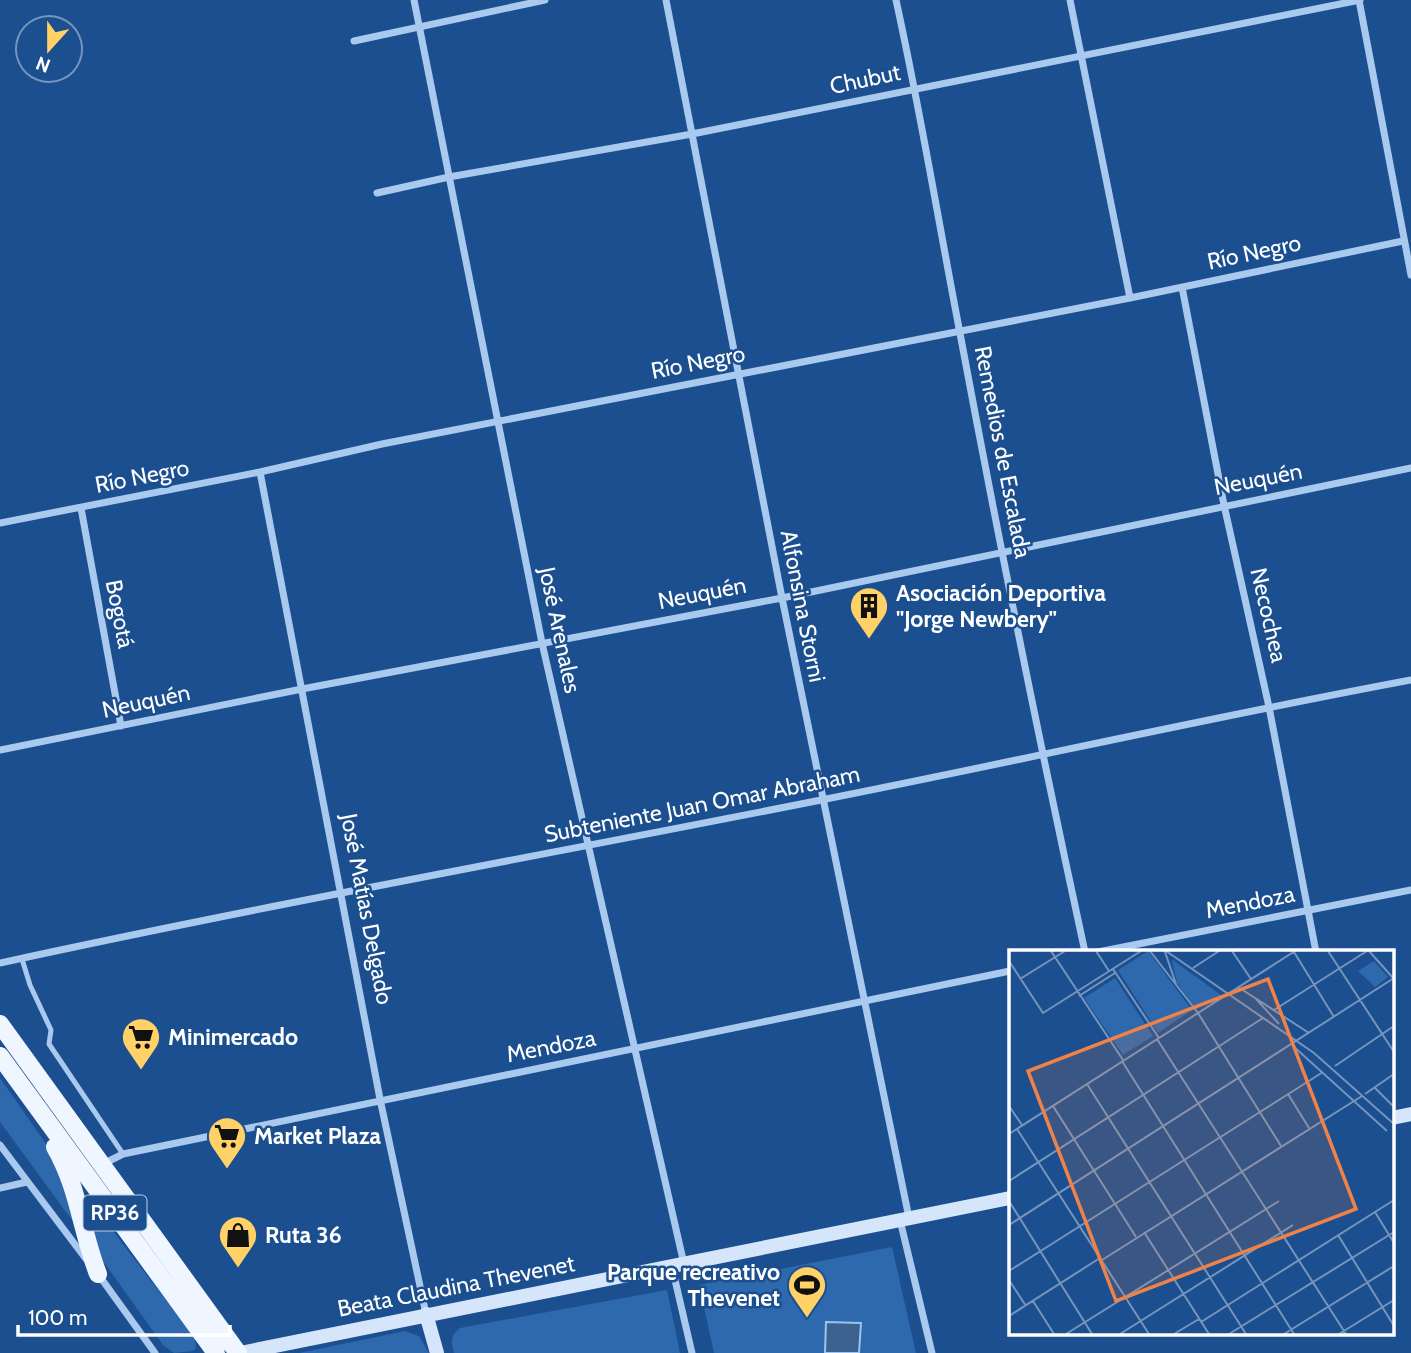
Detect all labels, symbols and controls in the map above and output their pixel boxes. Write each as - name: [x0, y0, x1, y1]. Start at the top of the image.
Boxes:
- north arrow: [14, 14, 84, 84]
- text: N: [33, 51, 53, 78]
- street label: Chubut: [827, 58, 903, 100]
- street label: Río Negro: [1205, 228, 1303, 276]
- street label: Río Negro: [649, 339, 747, 385]
- street label: Remedios de Escalada: [969, 343, 1037, 561]
- street label: Río Negro: [93, 453, 191, 499]
- street label: Neuquén: [1212, 457, 1304, 501]
- street label: Alfonsina Storni: [775, 528, 831, 684]
- street label: José Arenales: [533, 563, 587, 696]
- street label: Necochea: [1245, 565, 1293, 665]
- street label: Neuquén: [656, 571, 748, 615]
- street label: Bogotá: [100, 577, 140, 651]
- place label: Asociación Deportiva "Jorge Newbery": [896, 579, 1106, 633]
- building icon: Asociación Deportiva "Jorge Newbery": [848, 585, 890, 640]
- street label: Neuquén: [99, 678, 193, 724]
- street label: Subteniente Juan Omar Abraham: [542, 760, 862, 848]
- street label: José Matías Delgado: [335, 810, 399, 1007]
- street label: Mendoza: [1203, 880, 1297, 924]
- inset map: [1009, 950, 1394, 1336]
- supermarket icon: Minimercado: [120, 1016, 162, 1071]
- place label: Minimercado: [168, 1023, 298, 1051]
- street label: Mendoza: [504, 1024, 598, 1068]
- supermarket icon: Market Plaza: [206, 1115, 248, 1170]
- place label: Market Plaza: [254, 1122, 382, 1150]
- road number: RP36: [83, 1196, 146, 1230]
- shop icon: Ruta 36: [217, 1214, 259, 1269]
- place label: Ruta 36: [265, 1221, 342, 1249]
- street label: Beata Claudina Thevenet: [335, 1249, 577, 1323]
- place label: Parque recreativo Thevenet: [607, 1258, 780, 1312]
- sports icon: Parque recreativo Thevenet: [786, 1264, 828, 1319]
- scale bar: [18, 1294, 229, 1338]
- text: 100 m: [28, 1305, 87, 1330]

